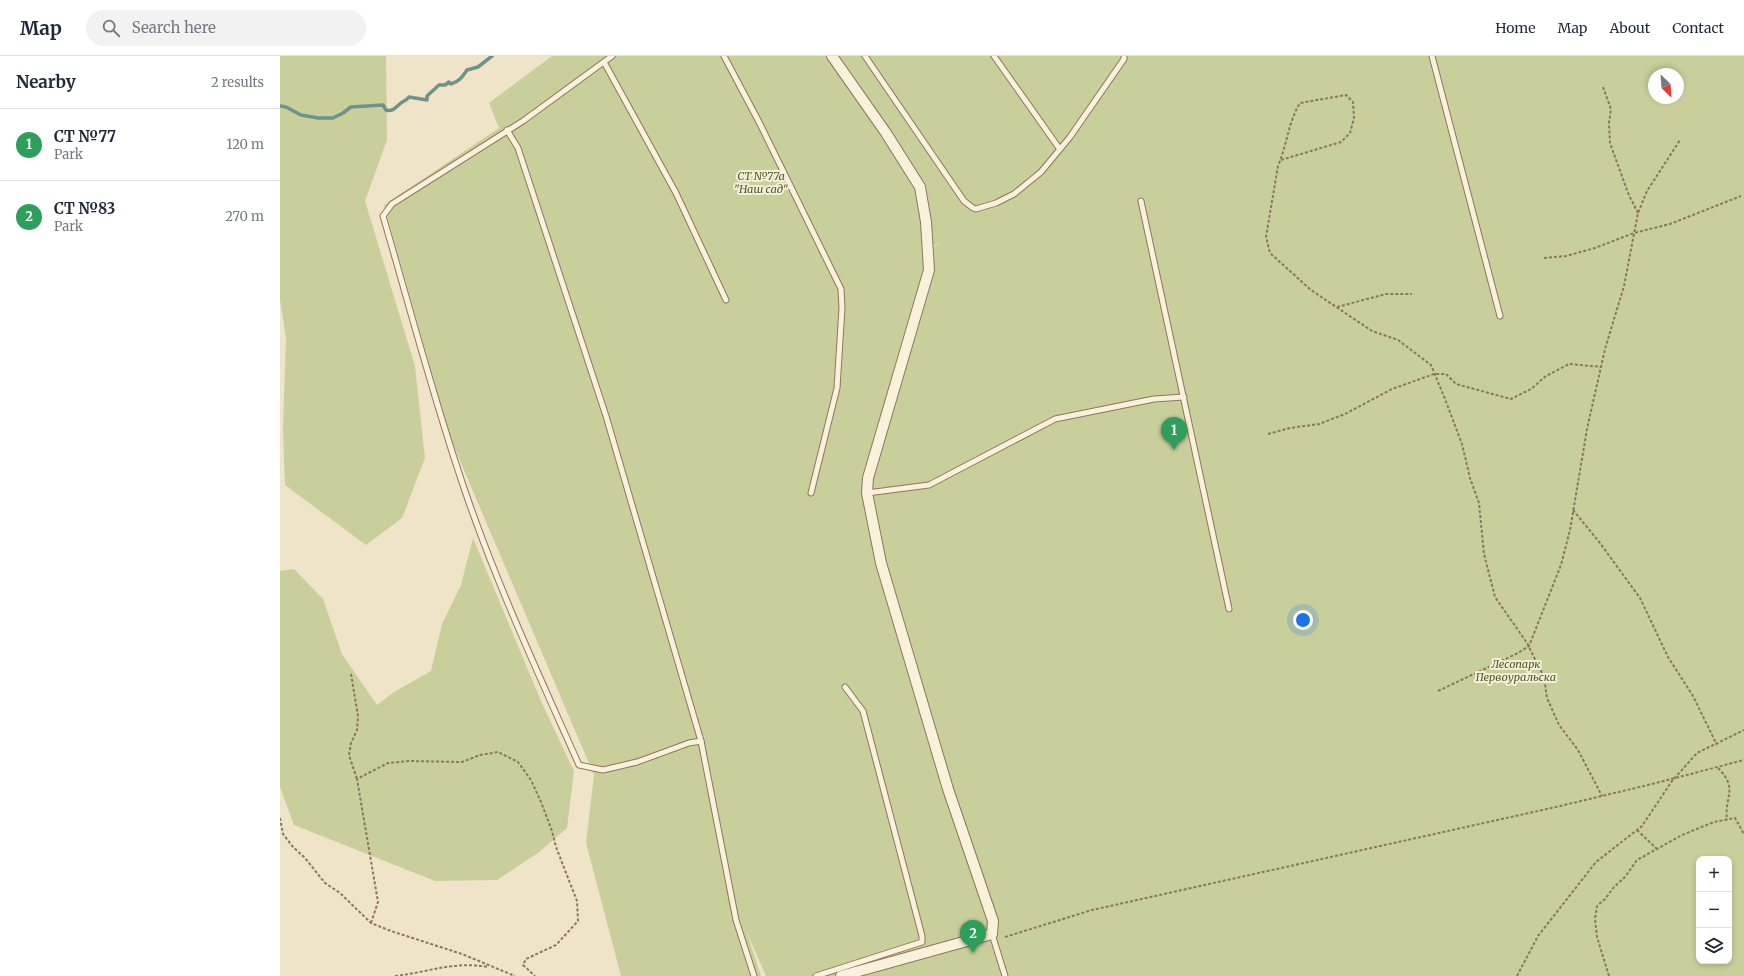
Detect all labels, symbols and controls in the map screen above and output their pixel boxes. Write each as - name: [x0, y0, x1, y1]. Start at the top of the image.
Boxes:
- search box: [86, 10, 366, 46]
- text: Map: [20, 16, 62, 40]
- icon: search: [100, 17, 122, 39]
- text: Search here: [132, 18, 216, 37]
- text: Home: [1495, 19, 1536, 37]
- text: Map: [1558, 19, 1587, 37]
- text: About: [1609, 19, 1650, 37]
- text: Contact: [1672, 19, 1724, 37]
- north arrow: [1648, 68, 1684, 104]
- text: Nearby: [16, 71, 76, 93]
- text: 2 results: [211, 74, 264, 91]
- text: СТ №77: [54, 127, 116, 146]
- text: 1: [26, 136, 32, 153]
- text: 120 m: [226, 136, 264, 153]
- text: Park: [54, 146, 83, 163]
- park label: СТ №77а "Наш сад": [734, 169, 788, 196]
- text: СТ №83: [54, 199, 115, 218]
- text: 2: [25, 208, 33, 225]
- text: 270 m: [225, 208, 264, 225]
- text: Park: [54, 218, 83, 235]
- pin: 1: [1161, 417, 1187, 450]
- your location: [1293, 610, 1313, 630]
- park label: Лесопарк Первоуральска: [1476, 657, 1556, 684]
- map controls: [1696, 856, 1732, 964]
- button: +: [1696, 856, 1732, 892]
- button: −: [1696, 892, 1732, 928]
- pin: 2: [960, 920, 986, 953]
- button: layers: [1696, 928, 1732, 964]

